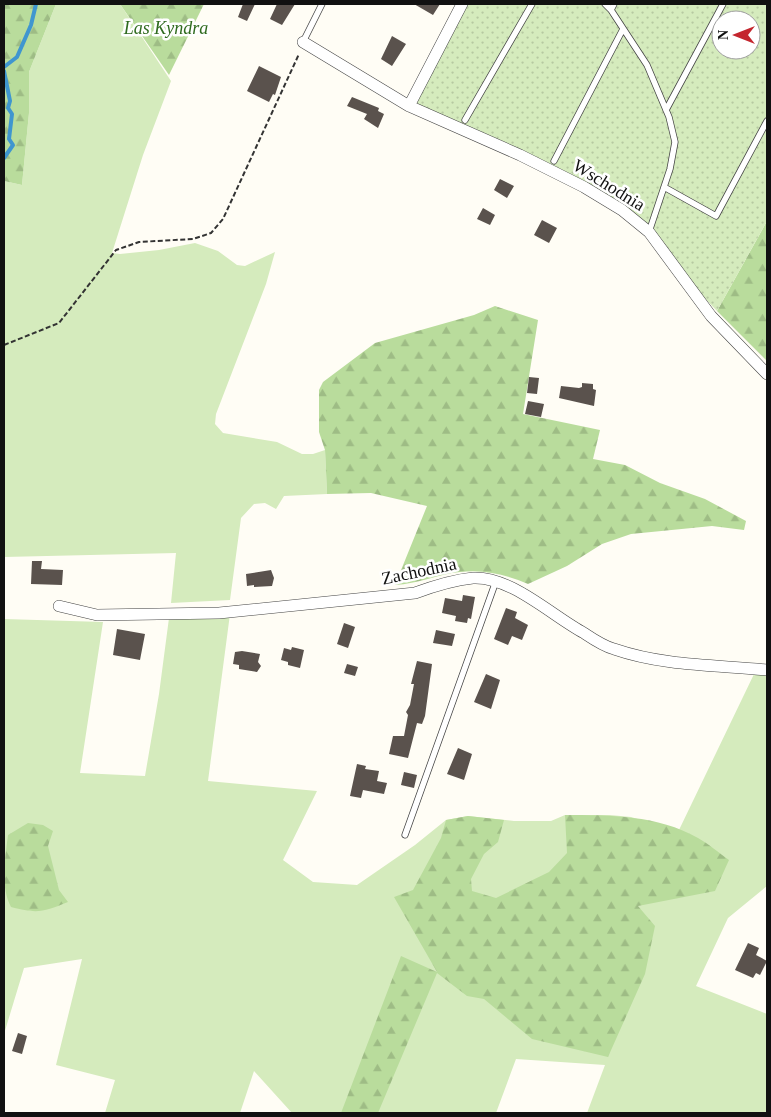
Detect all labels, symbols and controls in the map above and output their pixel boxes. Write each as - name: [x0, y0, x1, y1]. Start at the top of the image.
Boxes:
- north arrow: [711, 10, 761, 60]
- park label: Las Kyndra: [123, 18, 208, 38]
- text: N: [716, 30, 731, 40]
- street label: Wschodnia: [569, 155, 649, 215]
- street label: Zachodnia: [380, 553, 458, 589]

